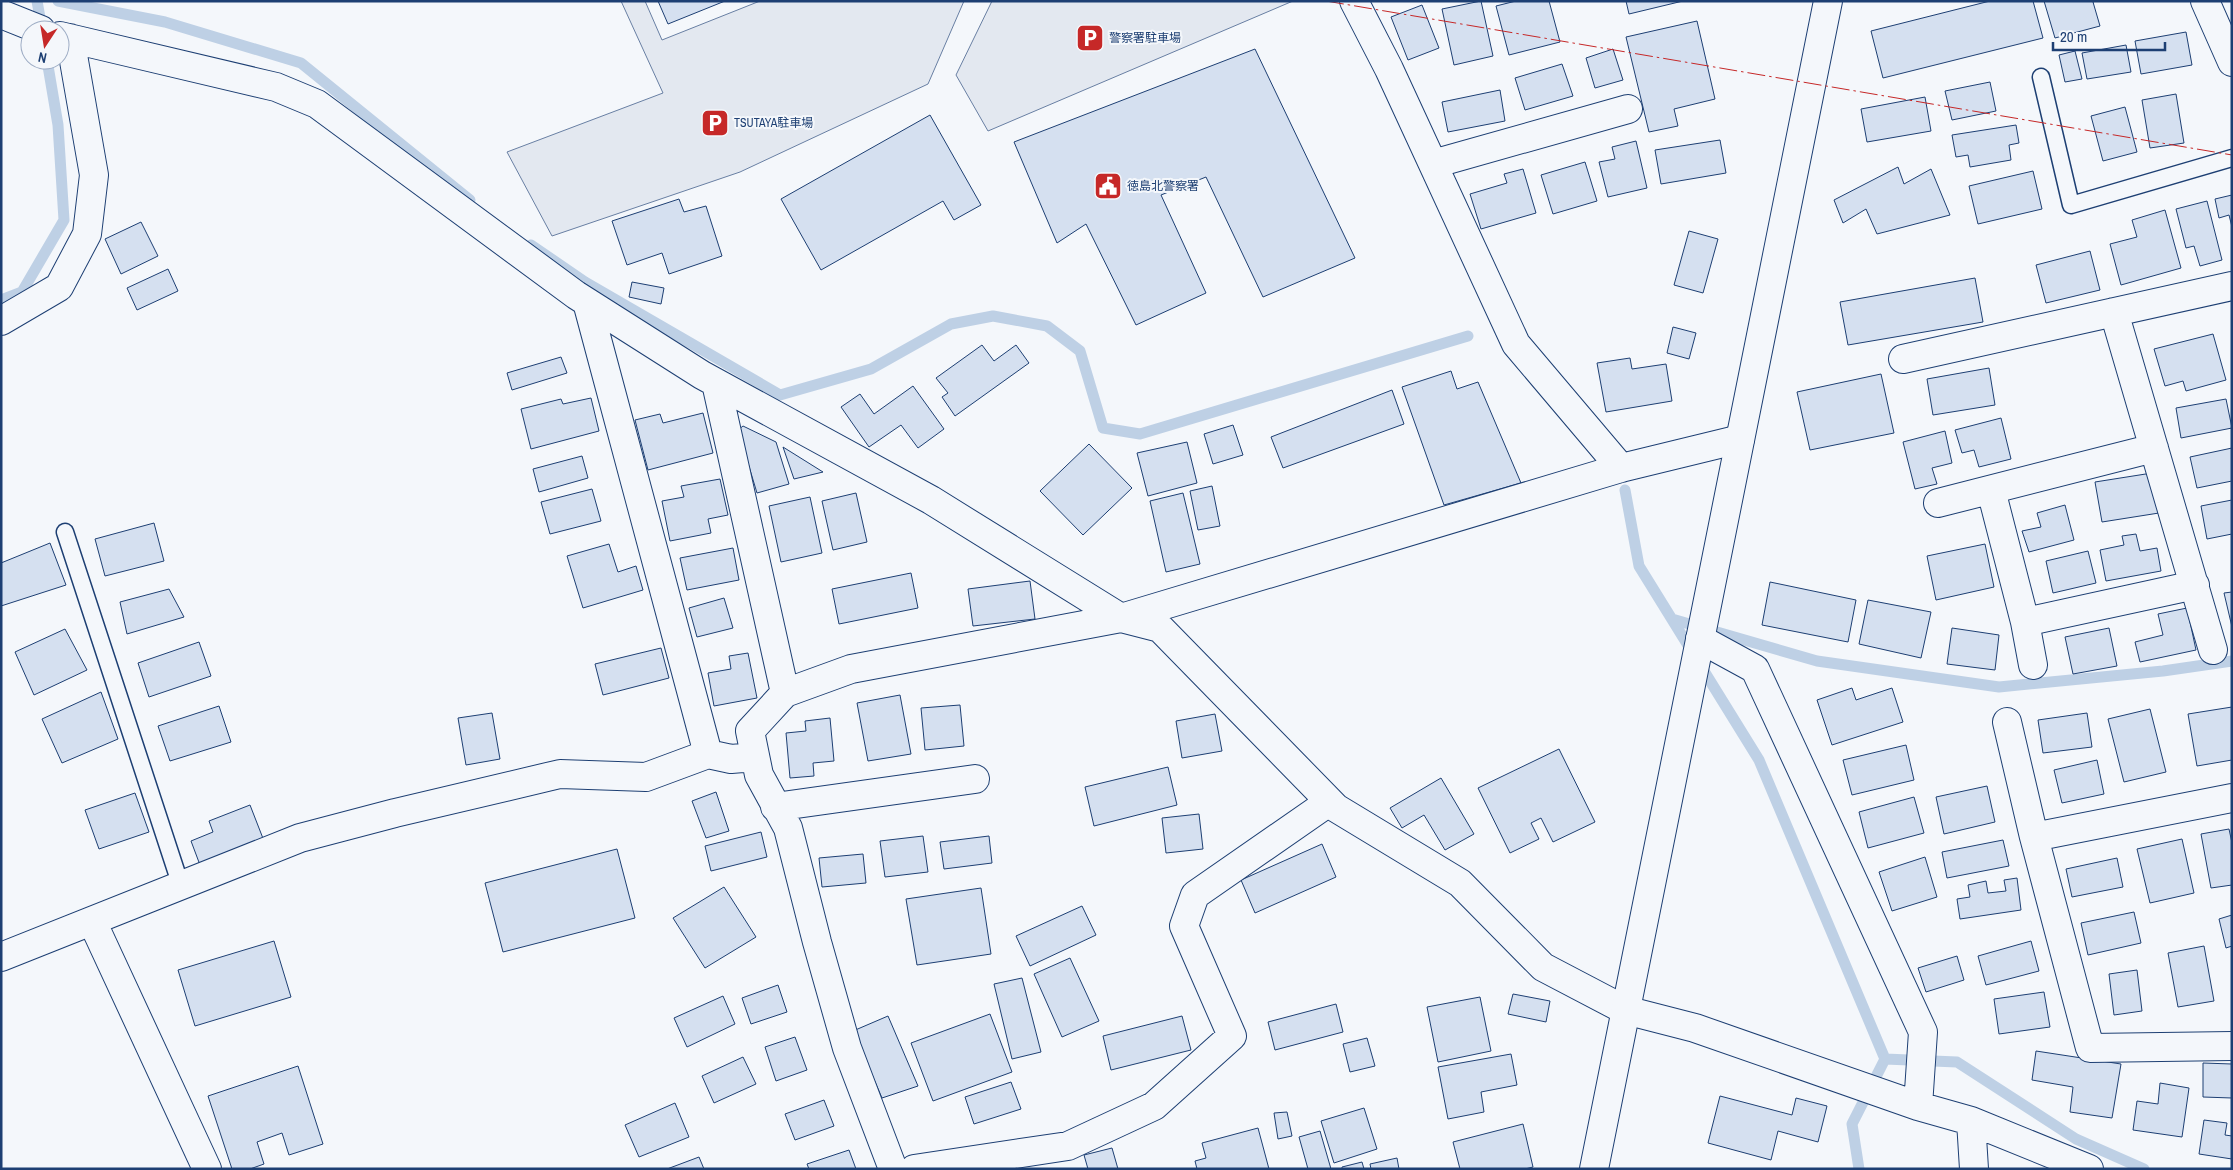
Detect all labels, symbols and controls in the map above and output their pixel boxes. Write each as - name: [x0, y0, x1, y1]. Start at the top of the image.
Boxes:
- north arrow: [20, 20, 70, 70]
- scale bar: [2053, 20, 2166, 52]
- parking icon: 警察署駐車場: [1075, 23, 1105, 53]
- text: 20 m: [2060, 26, 2087, 47]
- place label: 警察署駐車場: [1109, 30, 1181, 46]
- text: N: [36, 48, 48, 67]
- parking icon: TSUTAYA駐車場: [700, 108, 730, 138]
- place label: TSUTAYA駐車場: [734, 115, 813, 131]
- public building icon: 徳島北警察署: [1093, 171, 1123, 201]
- place label: 徳島北警察署: [1127, 178, 1199, 194]

